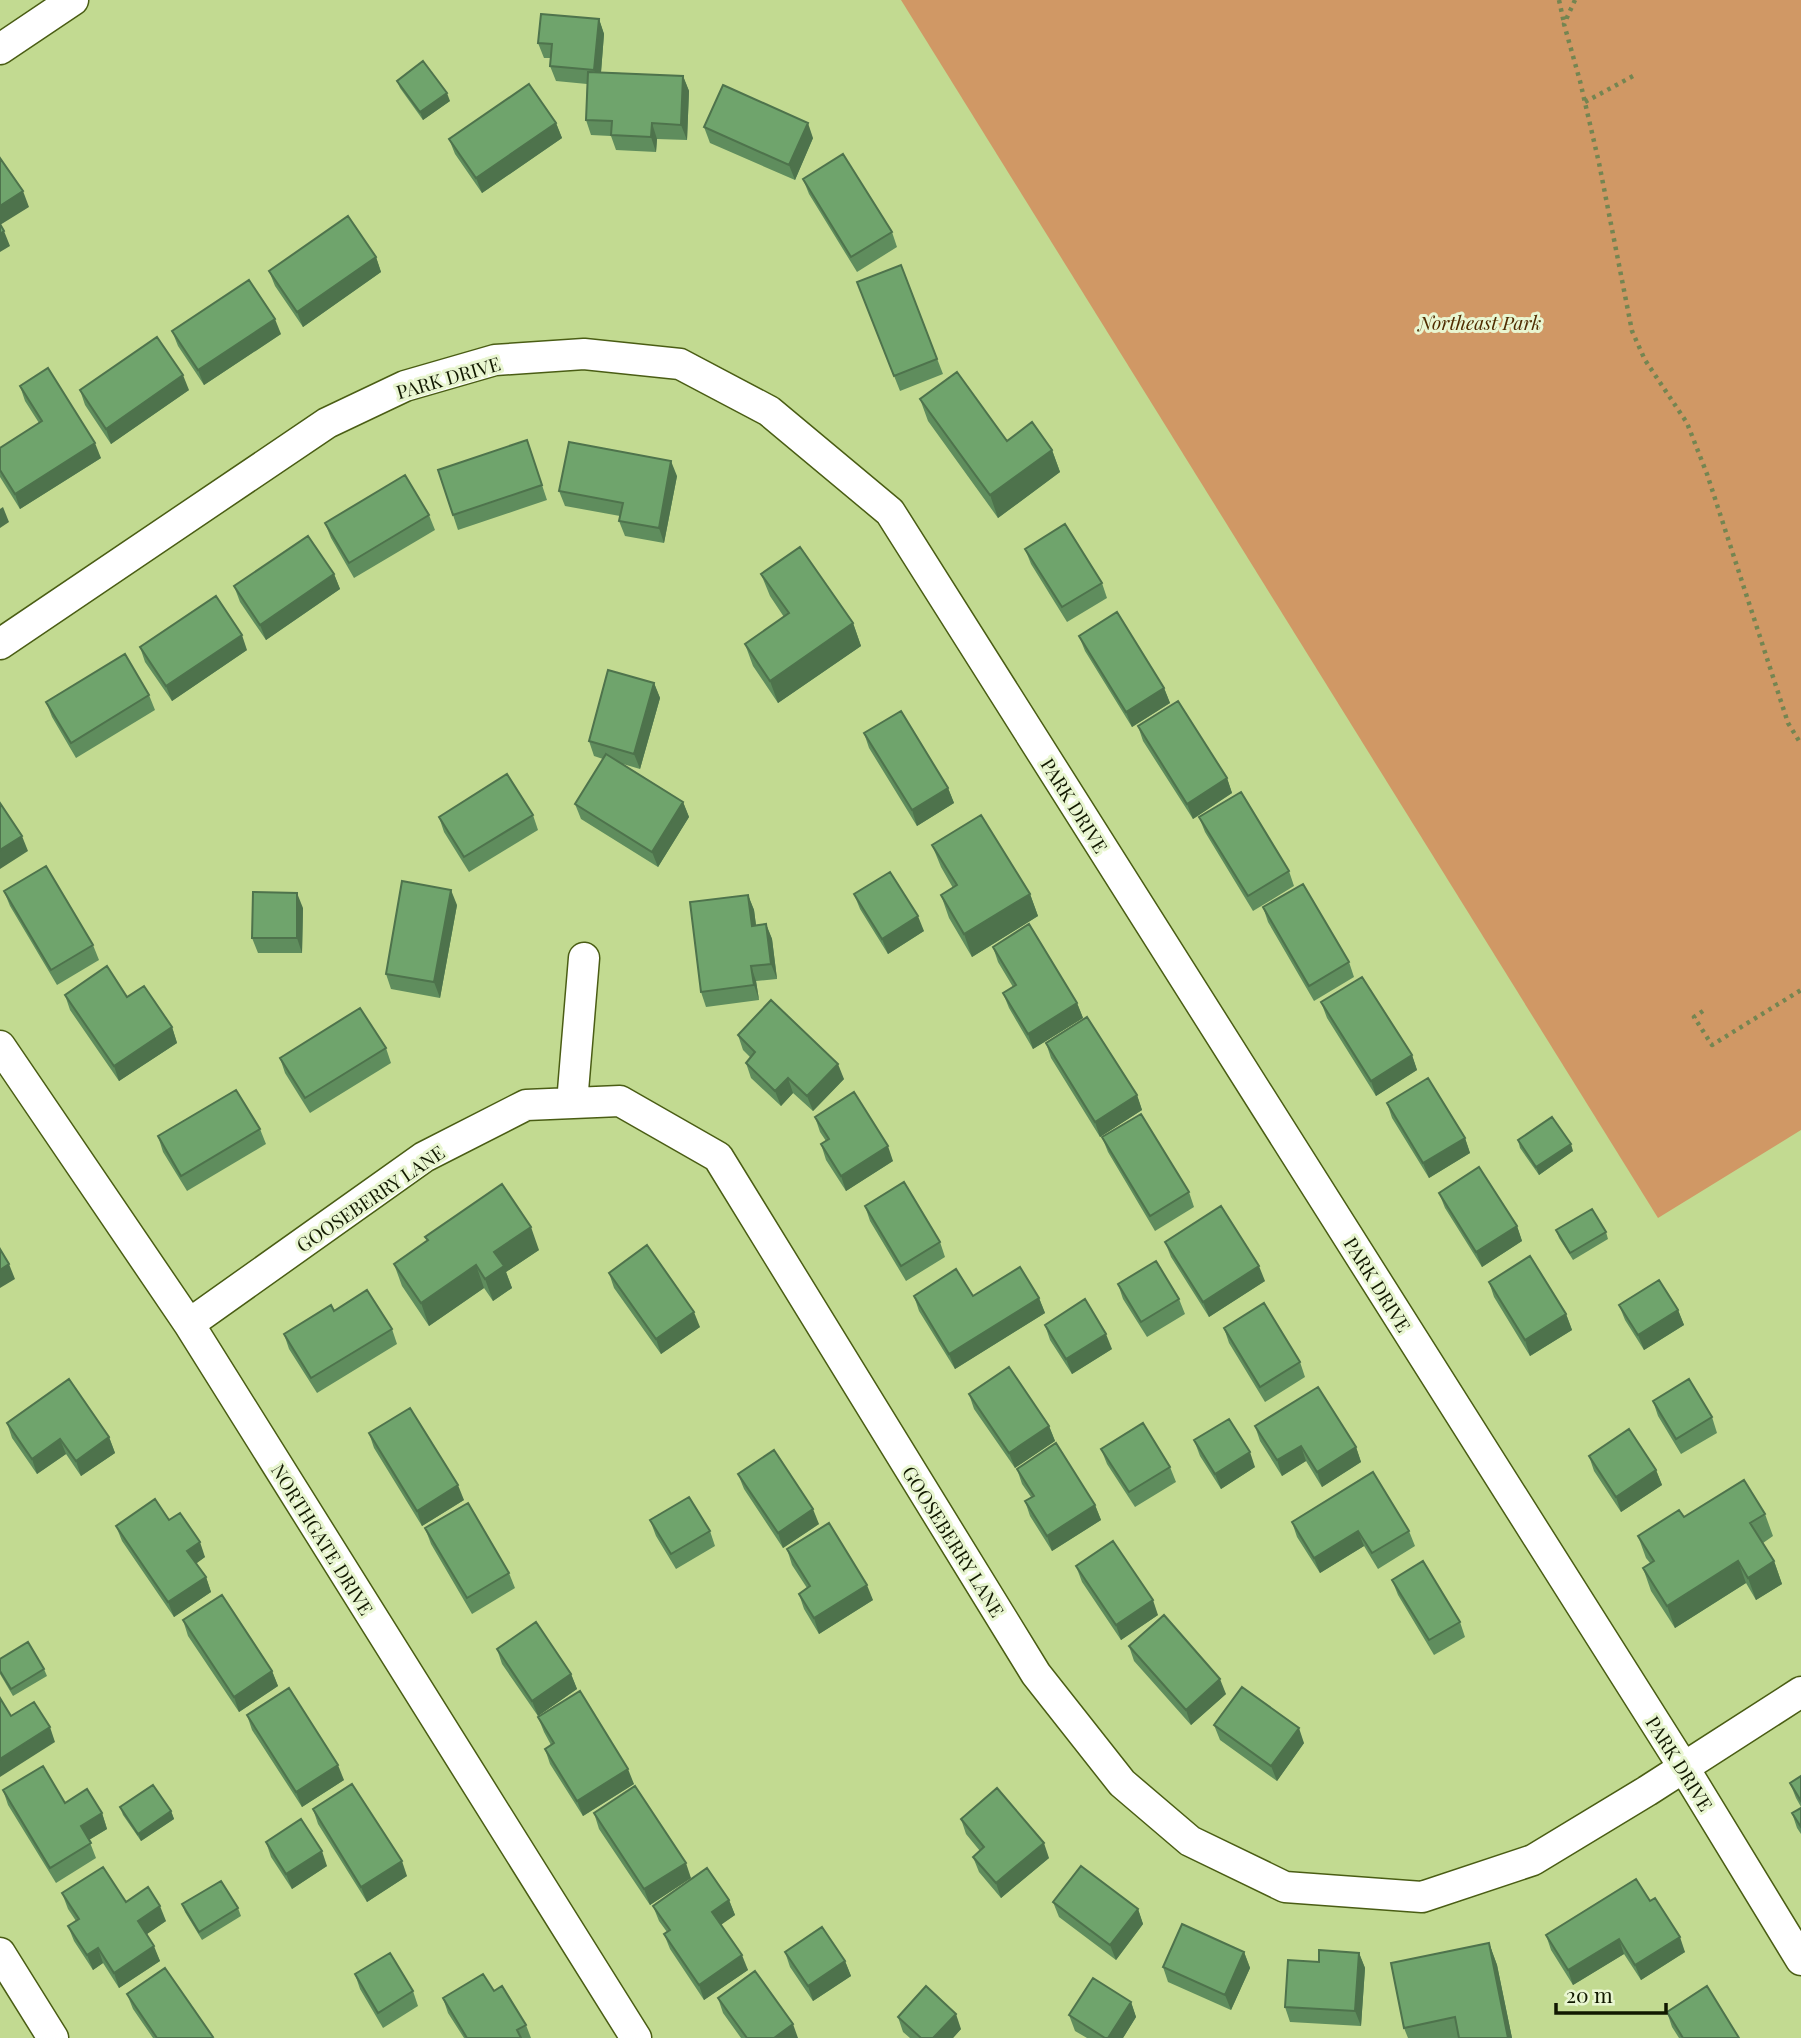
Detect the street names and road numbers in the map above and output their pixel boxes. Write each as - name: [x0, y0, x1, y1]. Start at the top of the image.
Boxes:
- street label: PARK DRIVE: [393, 350, 503, 404]
- street label: PARK DRIVE: [1036, 753, 1114, 857]
- street label: GOOSEBERRY LANE: [291, 1139, 449, 1257]
- street label: PARK DRIVE: [1339, 1232, 1417, 1336]
- street label: NORTHGATE DRIVE: [266, 1458, 380, 1620]
- street label: GOOSEBERRY LANE: [897, 1461, 1011, 1621]
- street label: PARK DRIVE: [1641, 1711, 1719, 1815]

